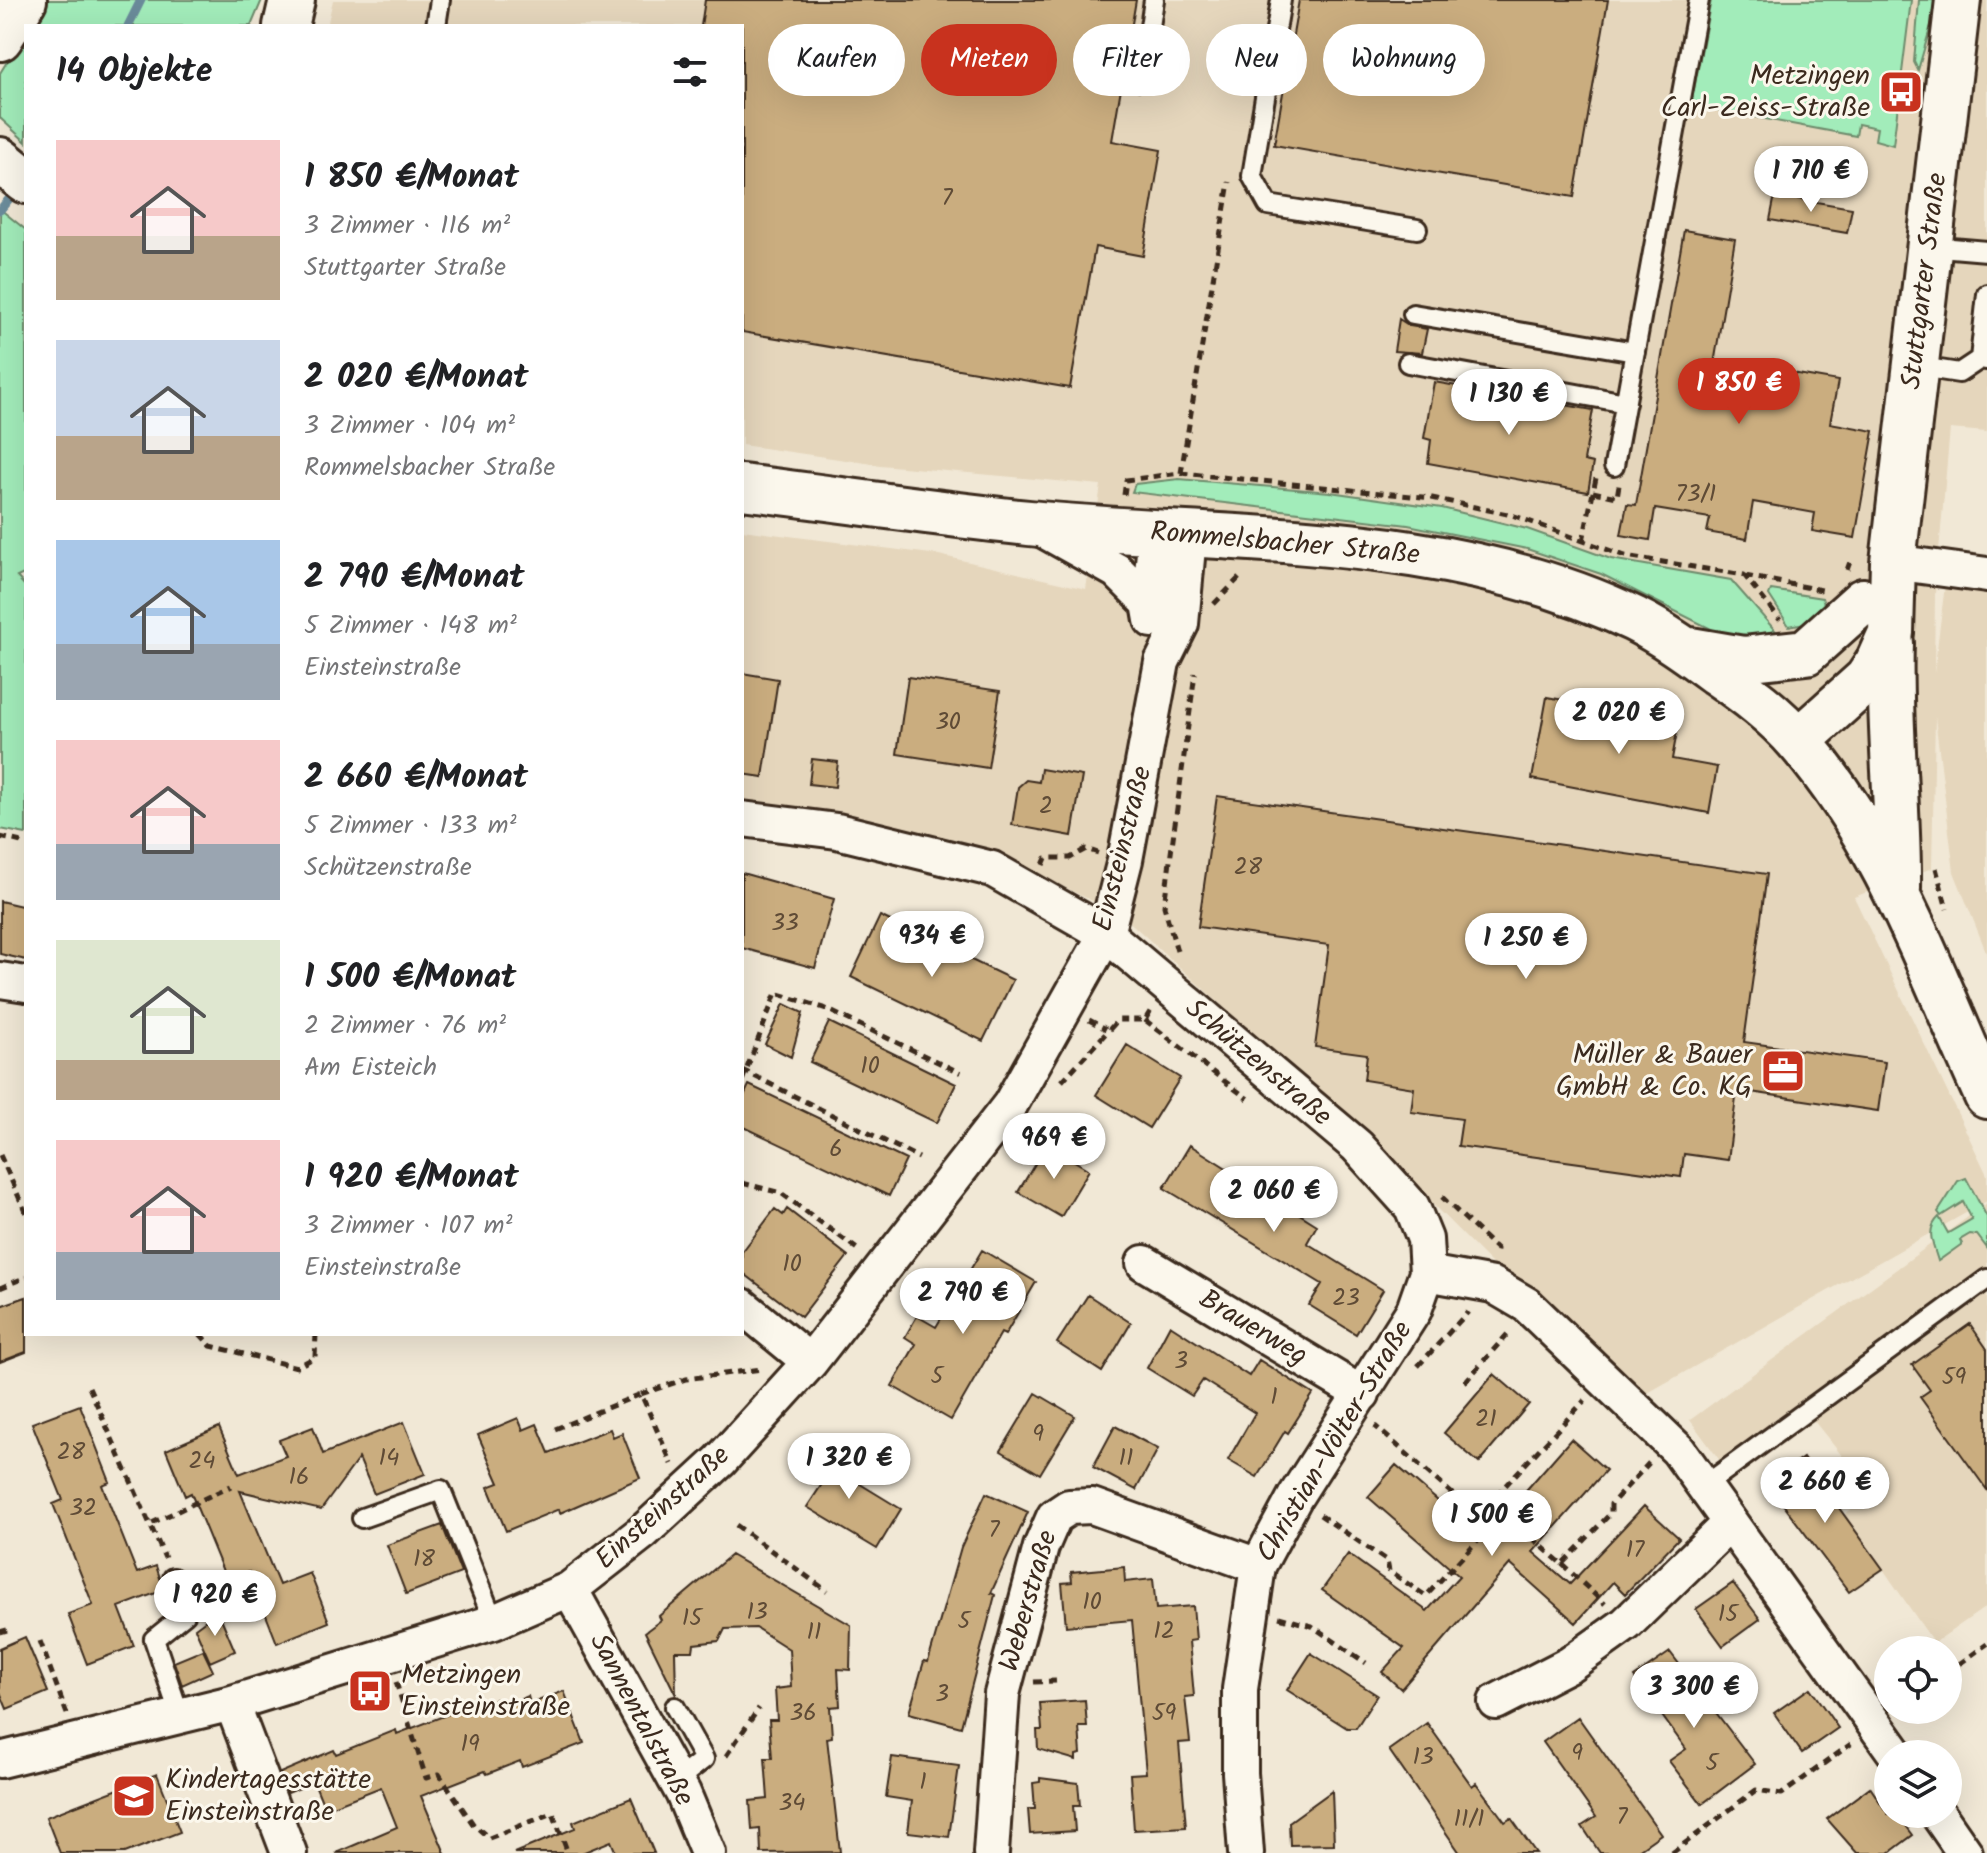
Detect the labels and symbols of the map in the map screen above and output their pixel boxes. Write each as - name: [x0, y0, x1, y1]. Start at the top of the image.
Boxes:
- place label: Metzingen Carl-Zeiss-Straße: [1661, 54, 1870, 131]
- bus stop icon: Metzingen Carl-Zeiss-Straße: [1877, 68, 1925, 116]
- pin: 1 710 €: [1737, 146, 1885, 214]
- street label: Stuttgarter Straße: [1889, 170, 1961, 392]
- house number: 7: [941, 179, 953, 218]
- pin: 1 850 €: [1665, 358, 1813, 426]
- pin: 1 130 €: [1435, 369, 1583, 437]
- house number: 73/1: [1676, 475, 1716, 514]
- street label: Rommelsbacher Straße: [1148, 510, 1422, 578]
- pin: 2 020 €: [1545, 688, 1693, 756]
- house number: 30: [935, 703, 961, 742]
- street label: Einsteinstraße: [1081, 761, 1165, 936]
- house number: 2: [1039, 787, 1053, 826]
- house number: 28: [1234, 848, 1263, 887]
- house number: 33: [771, 904, 799, 943]
- pin: 934 €: [876, 911, 988, 979]
- pin: 1 250 €: [1452, 913, 1600, 981]
- street label: Schützenstraße: [1174, 988, 1342, 1139]
- place label: Müller & Bauer GmbH & Co. KG: [1556, 1033, 1754, 1110]
- house number: 10: [860, 1047, 880, 1086]
- office icon: Müller & Bauer GmbH & Co. KG: [1759, 1047, 1807, 1095]
- pin: 969 €: [998, 1113, 1110, 1181]
- house number: 6: [829, 1130, 843, 1169]
- pin: 2 060 €: [1200, 1166, 1348, 1234]
- house number: 10: [782, 1245, 802, 1284]
- pin: 2 790 €: [889, 1268, 1037, 1336]
- street label: Brauerweg: [1190, 1278, 1316, 1378]
- house number: 23: [1332, 1279, 1360, 1318]
- street label: Christian-Völter-Straße: [1245, 1312, 1425, 1571]
- house number: 3: [1174, 1342, 1188, 1381]
- house number: 5: [931, 1357, 946, 1396]
- house number: 59: [1942, 1358, 1967, 1397]
- house number: 1: [1270, 1378, 1278, 1417]
- house number: 21: [1475, 1400, 1497, 1439]
- house number: 9: [1032, 1415, 1044, 1454]
- house number: 28: [57, 1433, 86, 1472]
- pin: 1 320 €: [775, 1433, 923, 1501]
- street label: Einsteinstraße: [585, 1434, 741, 1581]
- house number: 14: [379, 1439, 399, 1478]
- house number: 11: [1118, 1439, 1134, 1478]
- house number: 24: [188, 1442, 216, 1481]
- pin: 2 660 €: [1751, 1457, 1899, 1525]
- house number: 16: [289, 1458, 309, 1497]
- house number: 32: [69, 1489, 97, 1528]
- pin: 1 500 €: [1418, 1490, 1566, 1558]
- house number: 7: [988, 1511, 1000, 1550]
- street label: Weberstraße: [987, 1525, 1071, 1677]
- house number: 17: [1626, 1531, 1645, 1570]
- house number: 18: [413, 1540, 436, 1579]
- pin: 1 920 €: [141, 1570, 289, 1638]
- house number: 10: [1082, 1583, 1102, 1622]
- house number: 13: [746, 1593, 768, 1632]
- house number: 15: [1718, 1595, 1740, 1634]
- house number: 15: [682, 1599, 704, 1638]
- house number: 5: [958, 1602, 973, 1641]
- house number: 12: [1153, 1612, 1175, 1651]
- house number: 11: [806, 1613, 822, 1652]
- street label: Sannentalstraße: [576, 1625, 706, 1815]
- place label: Metzingen Einsteinstraße: [401, 1653, 570, 1730]
- pin: 3 300 €: [1620, 1662, 1768, 1730]
- bus stop icon: Metzingen Einsteinstraße: [346, 1667, 394, 1715]
- house number: 3: [935, 1675, 949, 1714]
- house number: 36: [789, 1694, 817, 1733]
- house number: 59: [1152, 1694, 1177, 1733]
- house number: 19: [460, 1725, 480, 1764]
- house number: 9: [1571, 1734, 1583, 1773]
- house number: 13: [1412, 1738, 1434, 1777]
- house number: 5: [1706, 1744, 1721, 1783]
- place label: Kindertagesstätte Einsteinstraße: [165, 1758, 371, 1835]
- house number: 1: [919, 1763, 927, 1802]
- school or university icon: Kindertagesstätte Einsteinstraße: [110, 1772, 158, 1820]
- house number: 34: [779, 1784, 805, 1823]
- house number: 7: [1616, 1798, 1628, 1837]
- house number: 11/1: [1453, 1800, 1485, 1839]

